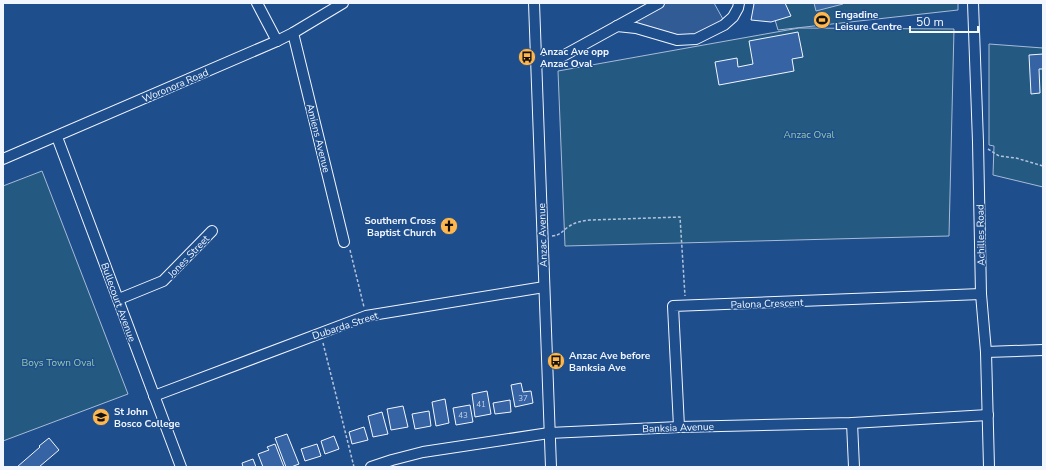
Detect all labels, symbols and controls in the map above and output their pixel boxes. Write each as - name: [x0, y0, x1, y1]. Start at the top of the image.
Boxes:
- place label: Engadine Leisure Centre: [835, 8, 903, 34]
- scale bar: [910, 8, 978, 34]
- sports icon: Engadine Leisure Centre: [812, 10, 832, 30]
- text: 50 m: [916, 14, 944, 30]
- place label: Anzac Ave opp Anzac Oval: [540, 45, 609, 71]
- bus stop icon: Anzac Ave opp Anzac Oval: [517, 47, 537, 67]
- street label: Woronora Road: [140, 66, 211, 106]
- street label: Amiens Avenue: [303, 102, 333, 174]
- park label: Anzac Oval: [783, 128, 835, 142]
- street label: Anzac Avenue: [535, 203, 551, 267]
- street label: Achilles Road: [973, 204, 989, 266]
- place label: Southern Cross Baptist Church: [364, 214, 436, 240]
- church icon: Southern Cross Baptist Church: [439, 216, 459, 236]
- street label: Jones Street: [164, 232, 213, 282]
- street label: Bullecourt Avenue: [97, 261, 139, 344]
- street label: Palona Crescent: [730, 296, 804, 312]
- street label: Dubarda Street: [310, 309, 381, 343]
- place label: Anzac Ave before Banksia Ave: [569, 349, 651, 375]
- bus stop icon: Anzac Ave before Banksia Ave: [546, 351, 566, 371]
- park label: Boys Town Oval: [21, 356, 95, 370]
- house number: 37: [518, 393, 528, 404]
- house number: 41: [476, 399, 486, 410]
- place label: St John Bosco College: [114, 405, 181, 431]
- school or university icon: St John Bosco College: [91, 407, 111, 427]
- house number: 43: [458, 410, 468, 421]
- street label: Banksia Avenue: [642, 420, 714, 436]

